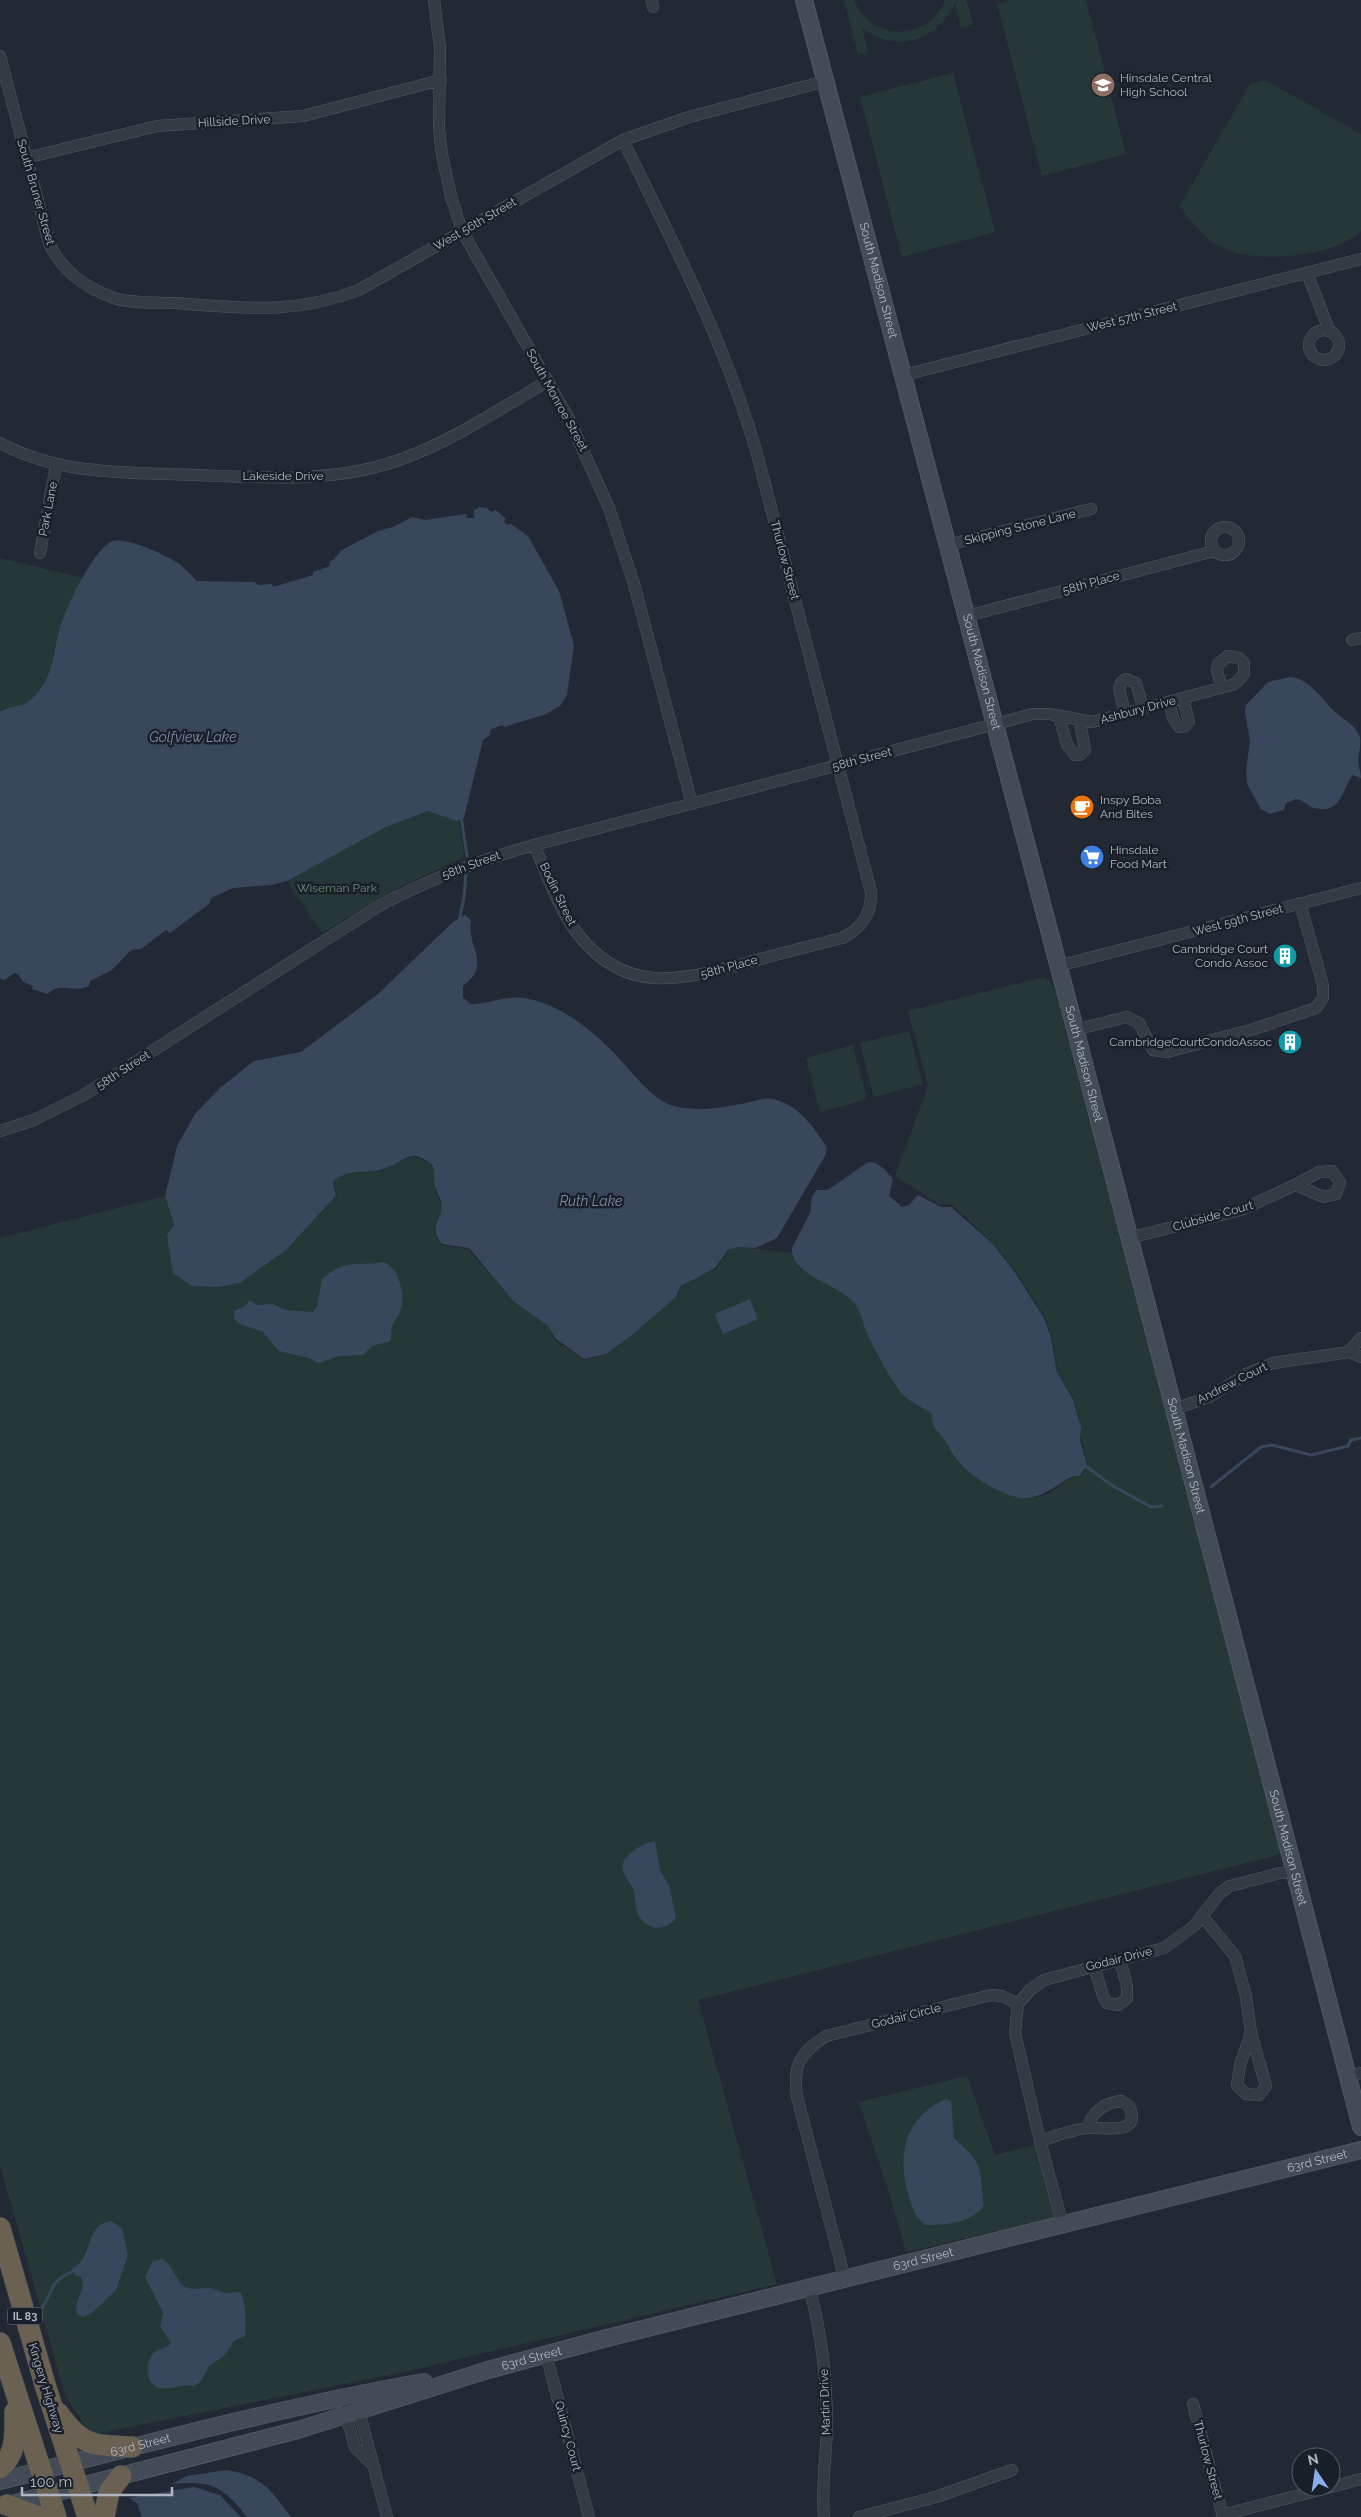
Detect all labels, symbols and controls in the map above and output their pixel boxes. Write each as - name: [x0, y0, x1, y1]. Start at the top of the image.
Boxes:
- place label: Hinsdale Central High School: [1120, 71, 1213, 99]
- school or university icon: Hinsdale Central High School: [1090, 72, 1116, 98]
- street label: Hillside Drive: [197, 112, 271, 130]
- street label: South Bruner Street: [14, 138, 58, 246]
- street label: West 56th Street: [431, 195, 519, 253]
- street label: South Madison Street: [856, 221, 900, 340]
- street label: West 57th Street: [1086, 299, 1178, 335]
- street label: South Monroe Street: [523, 346, 591, 454]
- street label: Lakeside Drive: [242, 469, 324, 483]
- street label: Park Lane: [36, 481, 60, 537]
- street label: Skipping Stone Lane: [963, 506, 1077, 548]
- street label: Thurlow Street: [768, 519, 802, 601]
- street label: 58th Place: [1061, 569, 1121, 597]
- street label: South Madison Street: [960, 613, 1004, 731]
- street label: Ashbury Drive: [1099, 693, 1177, 727]
- water label: Golfview Lake: [149, 729, 237, 745]
- street label: 58th Street: [831, 744, 893, 774]
- place label: Inspy Boba And Bites: [1100, 793, 1161, 821]
- cafe icon: Inspy Boba And Bites: [1069, 794, 1095, 820]
- place label: Hinsdale Food Mart: [1110, 843, 1167, 871]
- supermarket icon: Hinsdale Food Mart: [1079, 844, 1105, 870]
- street label: 58th Street: [440, 848, 502, 882]
- street label: Bodin Street: [537, 860, 579, 928]
- park label: Wiseman Park: [297, 881, 378, 895]
- street label: West 59th Street: [1191, 901, 1285, 939]
- place label: Cambridge Court Condo Assoc: [1172, 942, 1268, 970]
- building icon: Cambridge Court Condo Assoc: [1272, 943, 1298, 969]
- street label: 58th Place: [699, 953, 759, 981]
- street label: South Madison Street: [1062, 1004, 1106, 1123]
- building icon: CambridgeCourtCondoAssoc: [1277, 1029, 1303, 1055]
- place label: CambridgeCourtCondoAssoc: [1109, 1035, 1272, 1049]
- street label: 58th Street: [94, 1048, 152, 1092]
- water label: Ruth Lake: [559, 1193, 623, 1209]
- street label: Clubside Court: [1171, 1198, 1255, 1234]
- street label: Andrew Court: [1195, 1359, 1269, 1407]
- street label: South Madison Street: [1164, 1396, 1208, 1515]
- street label: South Madison Street: [1266, 1788, 1310, 1907]
- street label: Godair Drive: [1084, 1944, 1154, 1974]
- street label: Godair Circle: [870, 2001, 942, 2031]
- street label: 63rd Street: [1286, 2147, 1349, 2175]
- street label: 63rd Street: [892, 2245, 955, 2273]
- road number: IL 83: [8, 2308, 42, 2324]
- street label: Kingery Highway: [26, 2341, 66, 2435]
- street label: 63rd Street: [500, 2344, 563, 2373]
- street label: Martin Drive: [817, 2369, 833, 2435]
- street label: Quincy Court: [552, 2399, 584, 2473]
- street label: Thurlow Street: [1191, 2419, 1225, 2501]
- street label: 63rd Street: [109, 2431, 172, 2459]
- north arrow: [1291, 2447, 1341, 2497]
- text: N: [1306, 2450, 1320, 2468]
- scale bar: [22, 2464, 172, 2496]
- text: 100 m: [30, 2473, 72, 2491]

